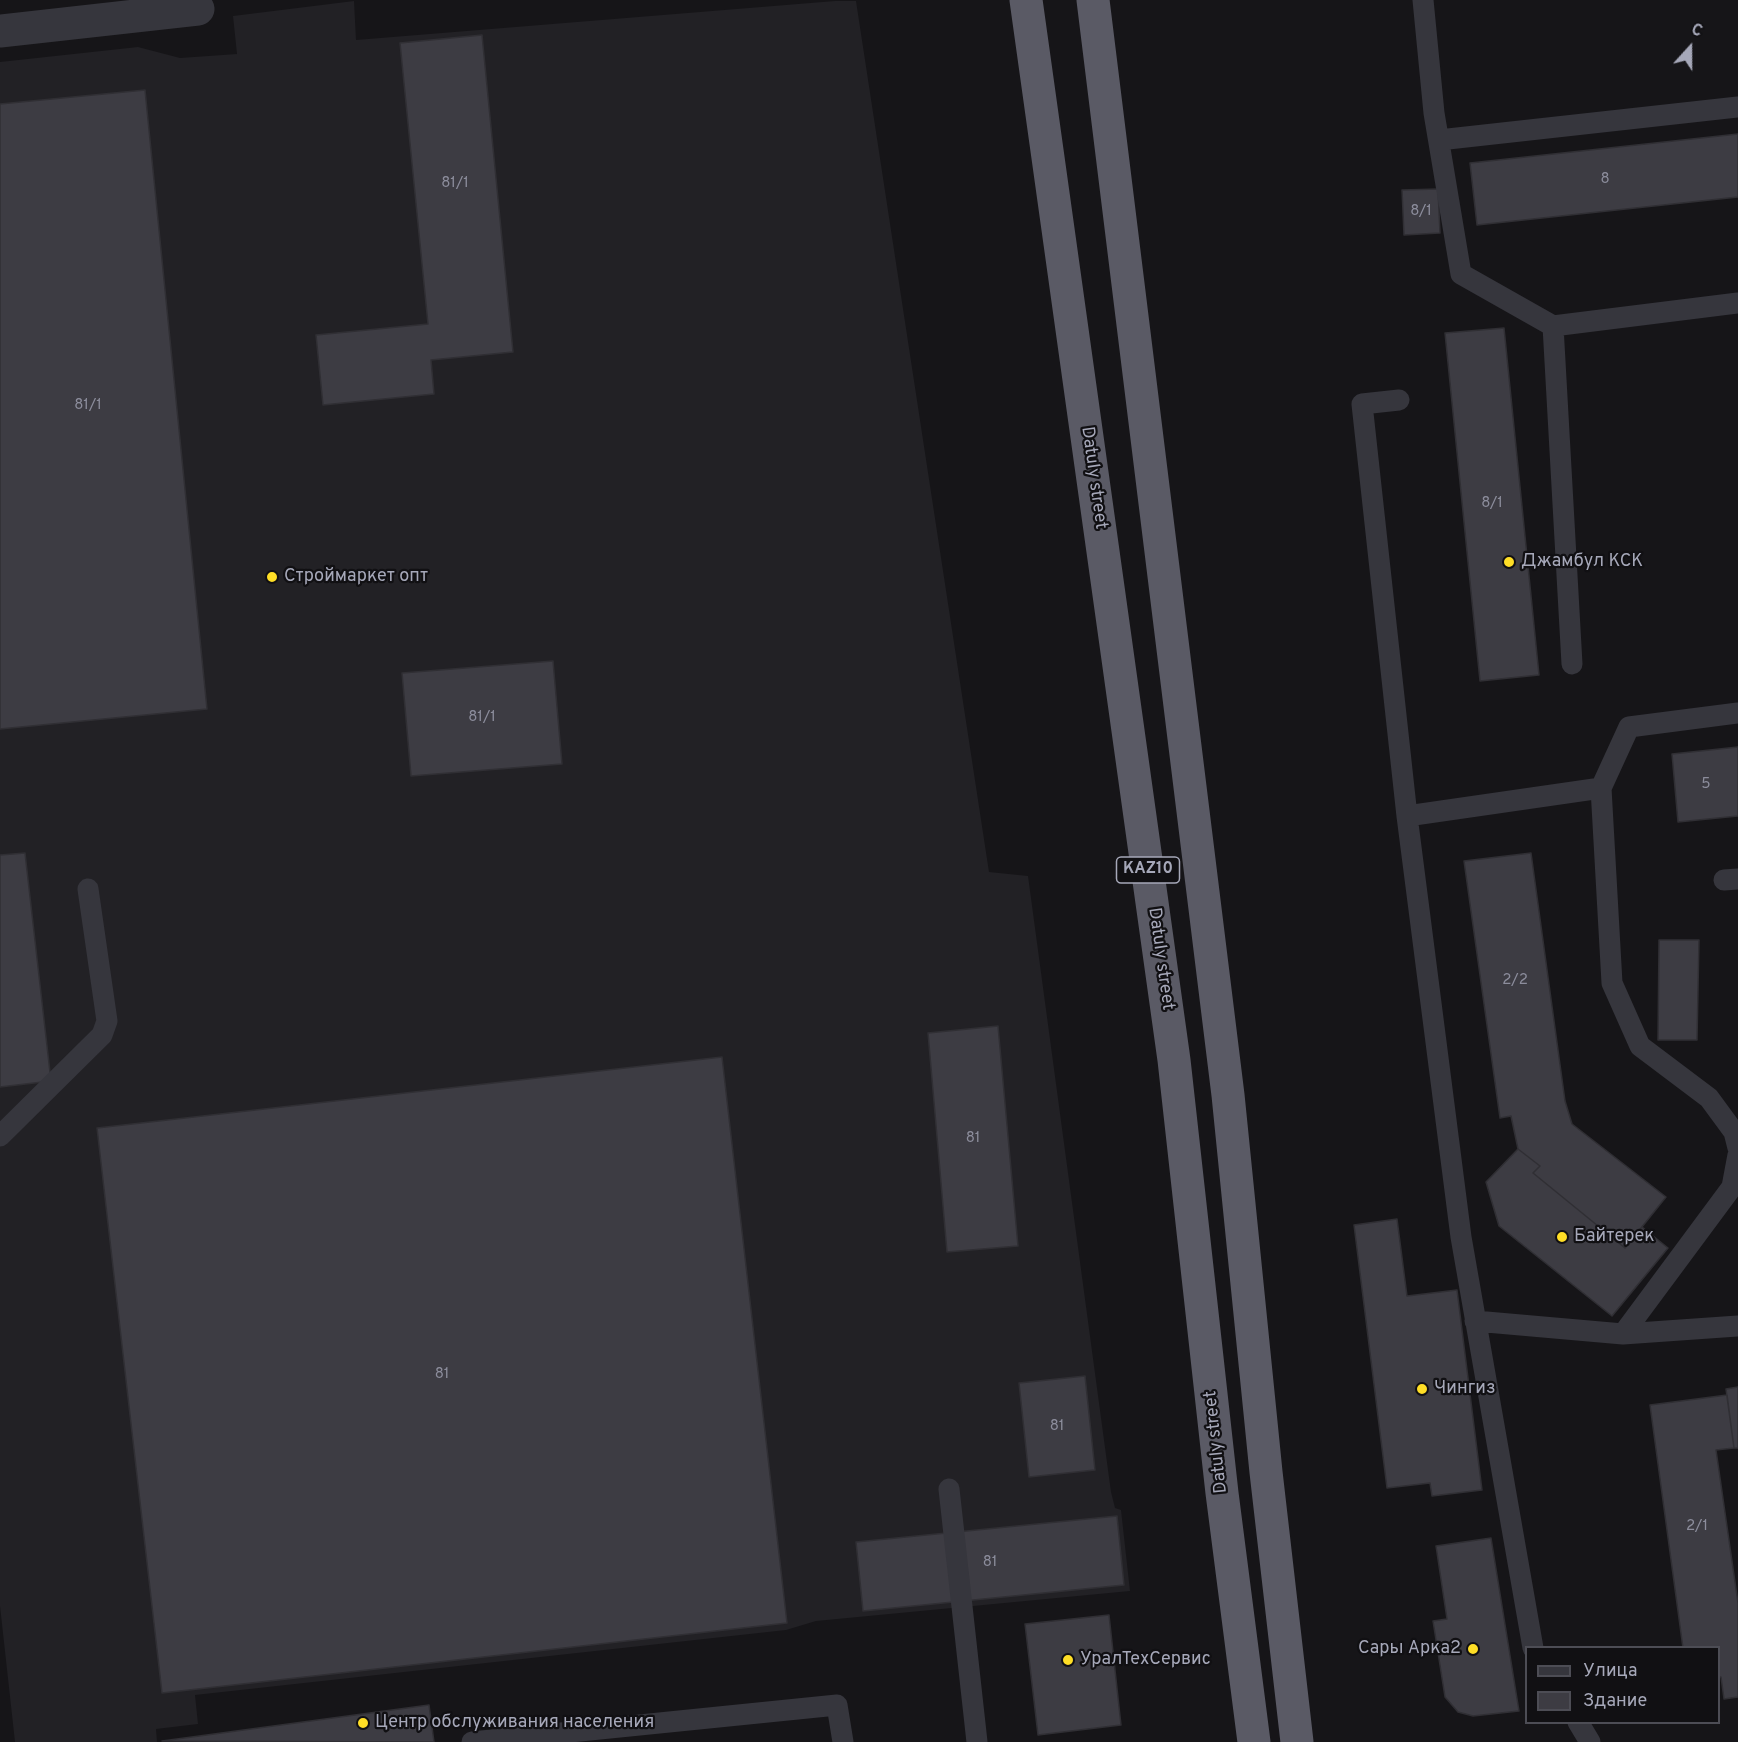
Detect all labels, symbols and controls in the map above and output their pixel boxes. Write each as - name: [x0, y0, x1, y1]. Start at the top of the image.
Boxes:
- north arrow: [1660, 18, 1720, 78]
- text: С: [1688, 20, 1705, 42]
- house number: 8: [1600, 171, 1610, 189]
- house number: 81/1: [441, 175, 469, 193]
- house number: 8/1: [1410, 203, 1432, 221]
- house number: 81/1: [74, 397, 102, 415]
- street label: Datuly street: [1075, 425, 1111, 531]
- house number: 8/1: [1481, 495, 1503, 513]
- place label: Джамбул КСК: [1521, 551, 1643, 573]
- marker: Джамбул КСК: [1502, 555, 1516, 569]
- place label: Строймаркет опт: [284, 566, 428, 588]
- marker: Строймаркет опт: [265, 570, 279, 584]
- house number: 81/1: [468, 709, 496, 727]
- house number: 5: [1701, 776, 1711, 794]
- road number: KAZ10: [1116, 857, 1180, 883]
- street label: Datuly street: [1142, 906, 1178, 1012]
- house number: 2/2: [1502, 972, 1528, 990]
- house number: 81: [966, 1130, 980, 1148]
- place label: Байтерек: [1574, 1226, 1655, 1248]
- marker: Байтерек: [1555, 1230, 1569, 1244]
- house number: 81: [435, 1366, 449, 1384]
- place label: Чингиз: [1434, 1378, 1496, 1400]
- marker: Чингиз: [1415, 1382, 1429, 1396]
- street label: Datuly street: [1201, 1389, 1233, 1495]
- house number: 81: [1050, 1418, 1064, 1436]
- house number: 2/1: [1686, 1518, 1708, 1536]
- house number: 81: [983, 1554, 997, 1572]
- place label: Сары Арка2: [1358, 1638, 1461, 1660]
- marker: Сары Арка2: [1466, 1642, 1480, 1656]
- legend: [1525, 1646, 1720, 1724]
- place label: УралТехСервис: [1080, 1649, 1211, 1671]
- marker: УралТехСервис: [1061, 1653, 1075, 1667]
- text: Улица: [1583, 1660, 1637, 1683]
- text: Здание: [1583, 1690, 1647, 1713]
- place label: Центр обслуживания наcеления: [375, 1712, 654, 1734]
- marker: Центр обслуживания наcеления: [356, 1716, 370, 1730]

